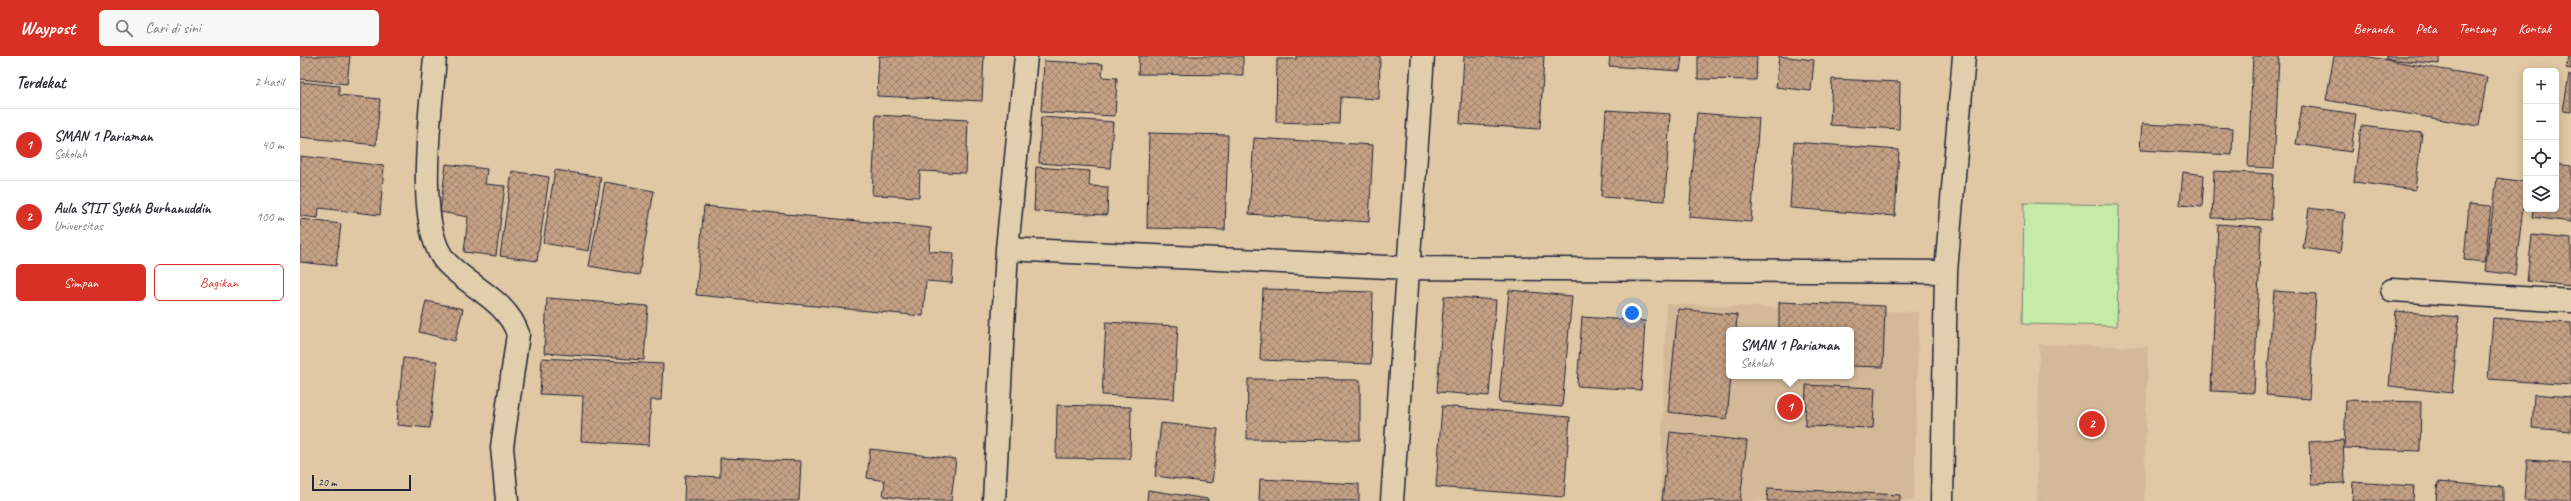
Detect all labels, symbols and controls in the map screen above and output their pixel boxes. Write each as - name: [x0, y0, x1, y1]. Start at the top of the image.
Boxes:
- search box: [99, 10, 379, 46]
- text: Waypost: [20, 16, 75, 40]
- icon: search: [113, 17, 135, 39]
- text: Cari di sini: [145, 19, 201, 38]
- text: Beranda: [2354, 20, 2394, 37]
- text: Peta: [2416, 20, 2437, 37]
- text: Tentang: [2459, 20, 2496, 37]
- text: Kontak: [2518, 20, 2551, 37]
- map controls: [2523, 68, 2559, 212]
- button: +: [2523, 68, 2559, 104]
- text: Terdekat: [16, 72, 66, 93]
- text: 2 hasil: [254, 74, 284, 90]
- button: −: [2523, 104, 2559, 140]
- text: SMAN 1 Pariaman: [54, 127, 153, 146]
- text: 1: [26, 137, 32, 153]
- text: 40 m: [262, 137, 284, 153]
- button: locate: [2523, 140, 2559, 176]
- text: Sekolah: [54, 146, 87, 162]
- button: layers: [2523, 176, 2559, 212]
- text: Aula STIT Syekh Burhanuddin: [54, 199, 211, 218]
- text: 2: [26, 209, 32, 225]
- text: 100 m: [256, 209, 284, 225]
- text: Universitas: [54, 218, 103, 234]
- button: Simpan: [16, 264, 146, 301]
- button: Bagikan: [154, 264, 284, 301]
- your location: [1622, 303, 1642, 323]
- popup: [1726, 327, 1854, 379]
- text: SMAN 1 Pariaman: [1741, 336, 1839, 355]
- text: Sekolah: [1741, 355, 1774, 371]
- pin: 1: [1777, 392, 1803, 422]
- pin: 2: [2079, 409, 2105, 439]
- scale bar: [312, 473, 411, 492]
- text: 20 m: [318, 475, 337, 489]

